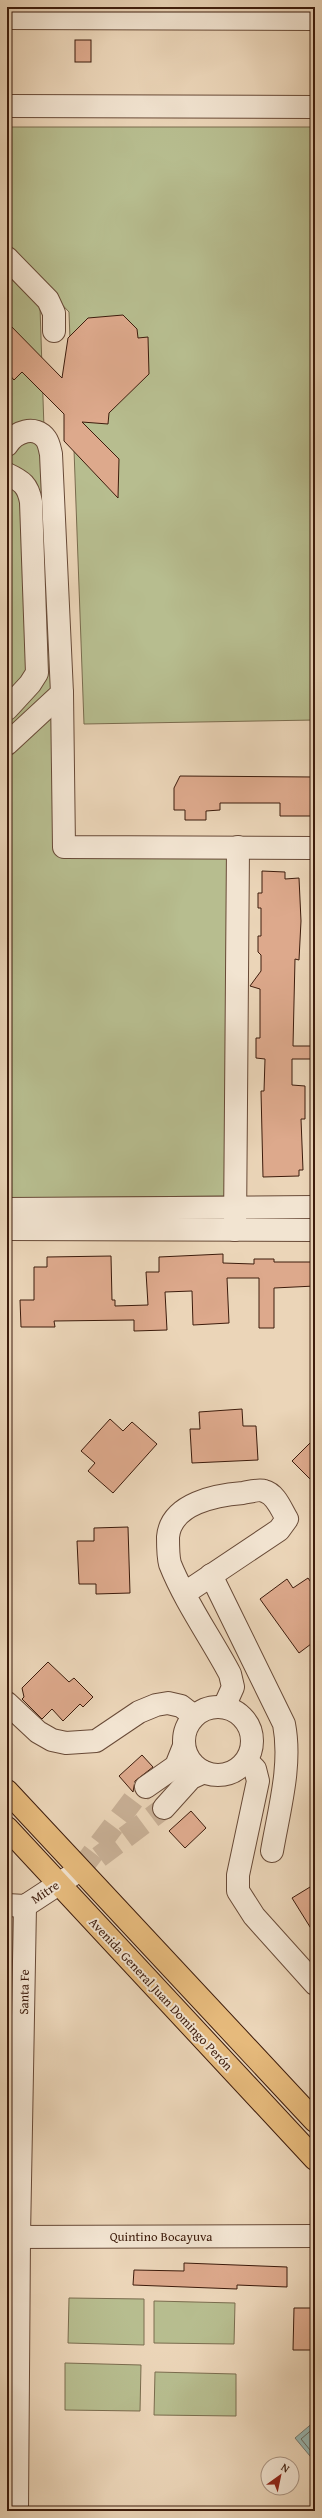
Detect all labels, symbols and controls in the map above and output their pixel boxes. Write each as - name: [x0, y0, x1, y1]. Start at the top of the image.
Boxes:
- street label: Mitre: [27, 1876, 63, 1908]
- street label: Avenida General Juan Domingo Perón: [85, 1913, 238, 2075]
- street label: Santa Fe: [14, 1969, 34, 2015]
- street label: Quintino Bocayuva: [110, 2227, 213, 2246]
- north arrow: [260, 2456, 300, 2496]
- text: N: [278, 2459, 293, 2477]

